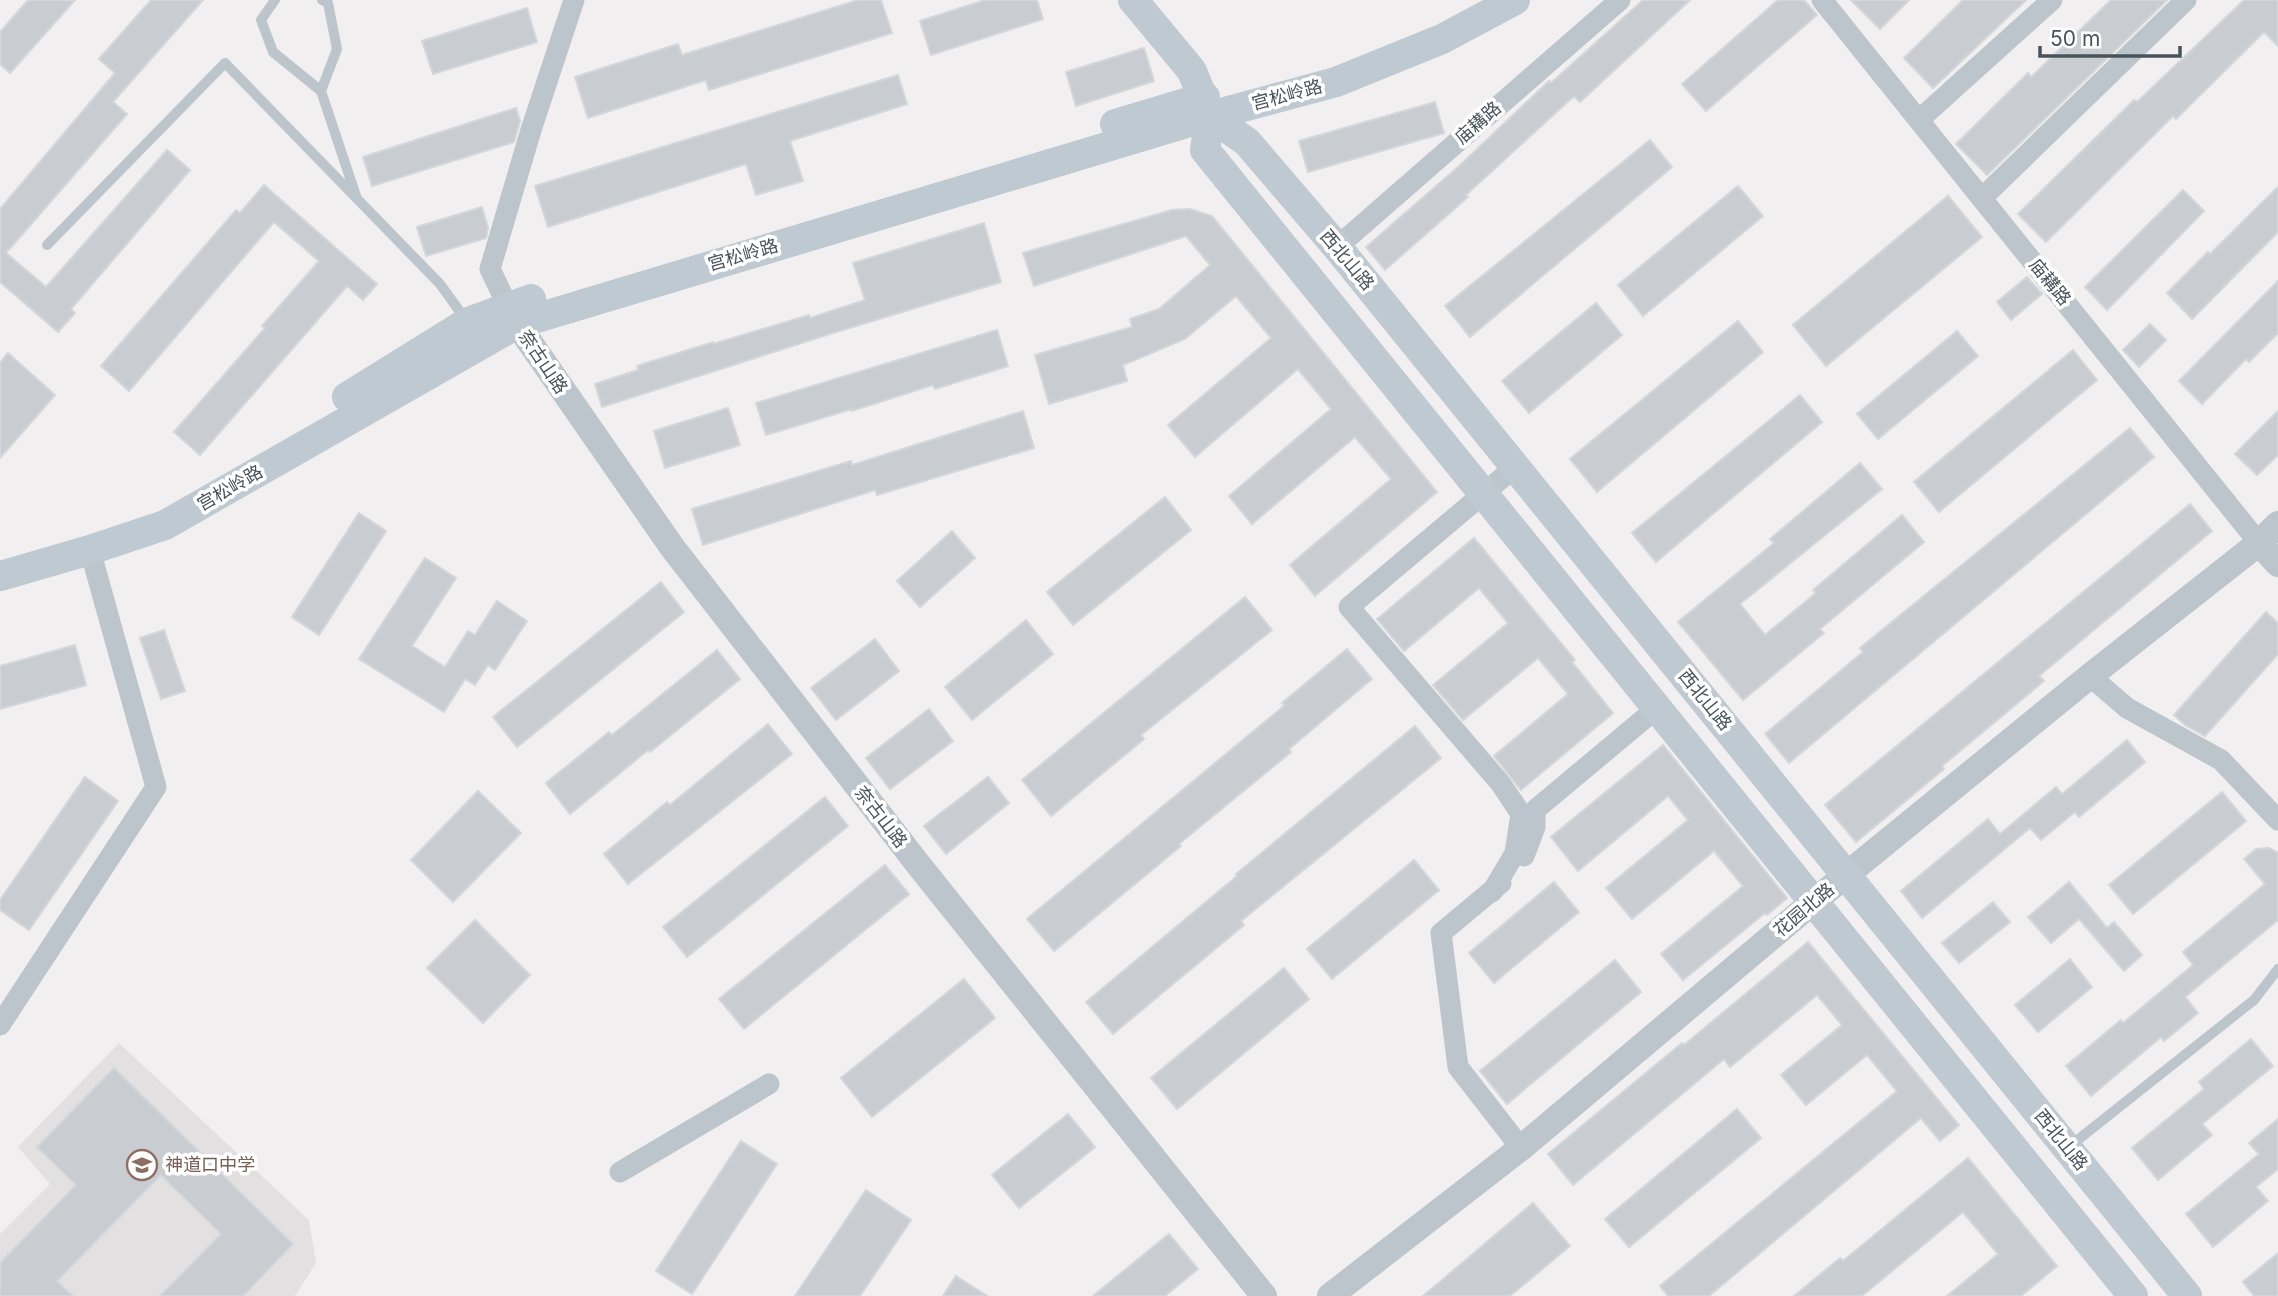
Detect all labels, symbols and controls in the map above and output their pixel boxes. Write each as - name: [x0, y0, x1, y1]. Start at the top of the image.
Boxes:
- scale bar: [2040, 14, 2180, 58]
- text: 50 m: [2050, 26, 2100, 51]
- street label: 宫松岭路: [1249, 75, 1324, 114]
- street label: 庙耩路: [1450, 97, 1505, 148]
- street label: 西北山路: [1316, 225, 1379, 294]
- street label: 宫松岭路: [705, 235, 780, 275]
- street label: 庙耩路: [2025, 254, 2076, 309]
- street label: 奈古山路: [515, 326, 572, 397]
- street label: 宫松岭路: [193, 460, 266, 515]
- street label: 西北山路: [1675, 665, 1736, 734]
- street label: 奈古山路: [851, 782, 912, 852]
- street label: 花园北路: [1769, 878, 1838, 941]
- street label: 西北山路: [2031, 1105, 2092, 1174]
- school or university icon: 神道口中学: [125, 1148, 159, 1182]
- place label: 神道口中学: [165, 1154, 255, 1175]

